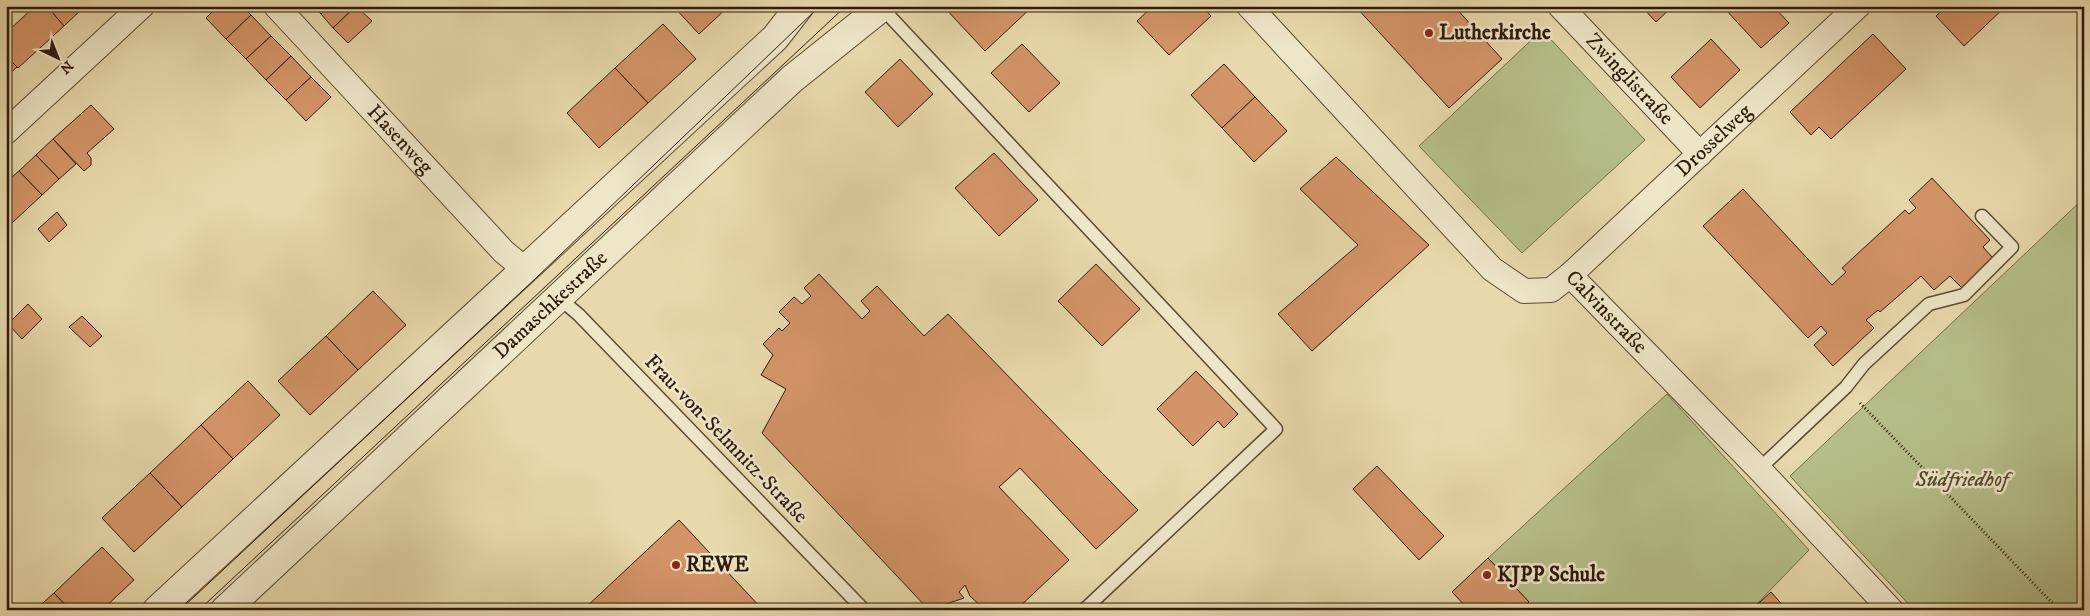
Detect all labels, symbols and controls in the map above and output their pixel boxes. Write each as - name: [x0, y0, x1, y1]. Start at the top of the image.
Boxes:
- place label: Lutherkirche: [1439, 20, 1551, 46]
- marker: Lutherkirche: [1423, 27, 1435, 39]
- street label: Zwinglistraße: [1580, 28, 1679, 131]
- north arrow: [32, 32, 82, 82]
- text: N: [55, 56, 77, 78]
- street label: Drosselweg: [1670, 98, 1758, 183]
- street label: Hasenweg: [361, 99, 439, 180]
- street label: Damaschkestraße: [488, 245, 613, 365]
- street label: Calvinstraße: [1560, 265, 1653, 360]
- street label: Frau-von-Selmnitz-Straße: [639, 349, 814, 529]
- park label: Südfriedhof: [1915, 467, 2014, 493]
- place label: REWE: [686, 552, 749, 578]
- marker: REWE: [670, 559, 682, 571]
- place label: KJPP Schule: [1497, 562, 1605, 588]
- marker: KJPP Schule: [1481, 569, 1493, 581]

